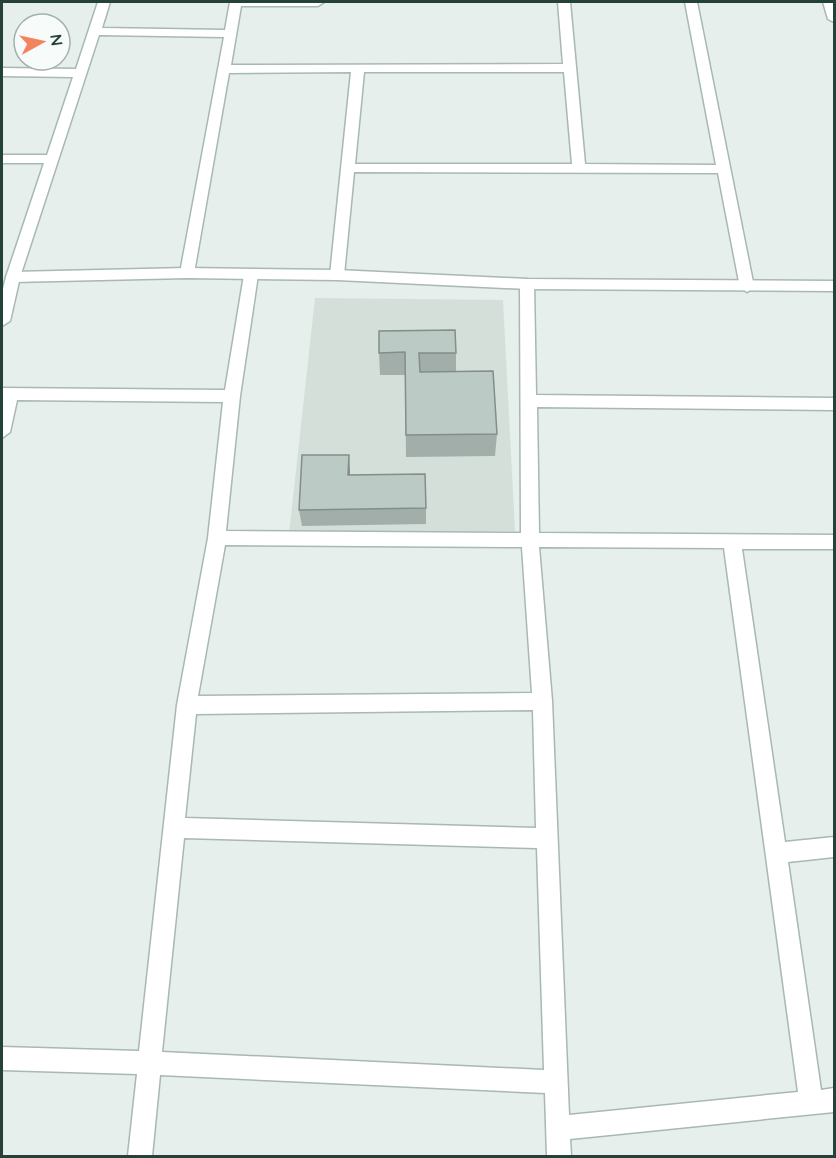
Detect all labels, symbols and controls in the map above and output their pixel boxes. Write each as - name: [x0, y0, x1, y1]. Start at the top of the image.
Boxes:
- north arrow: [12, 12, 72, 72]
- text: N: [46, 33, 68, 47]

